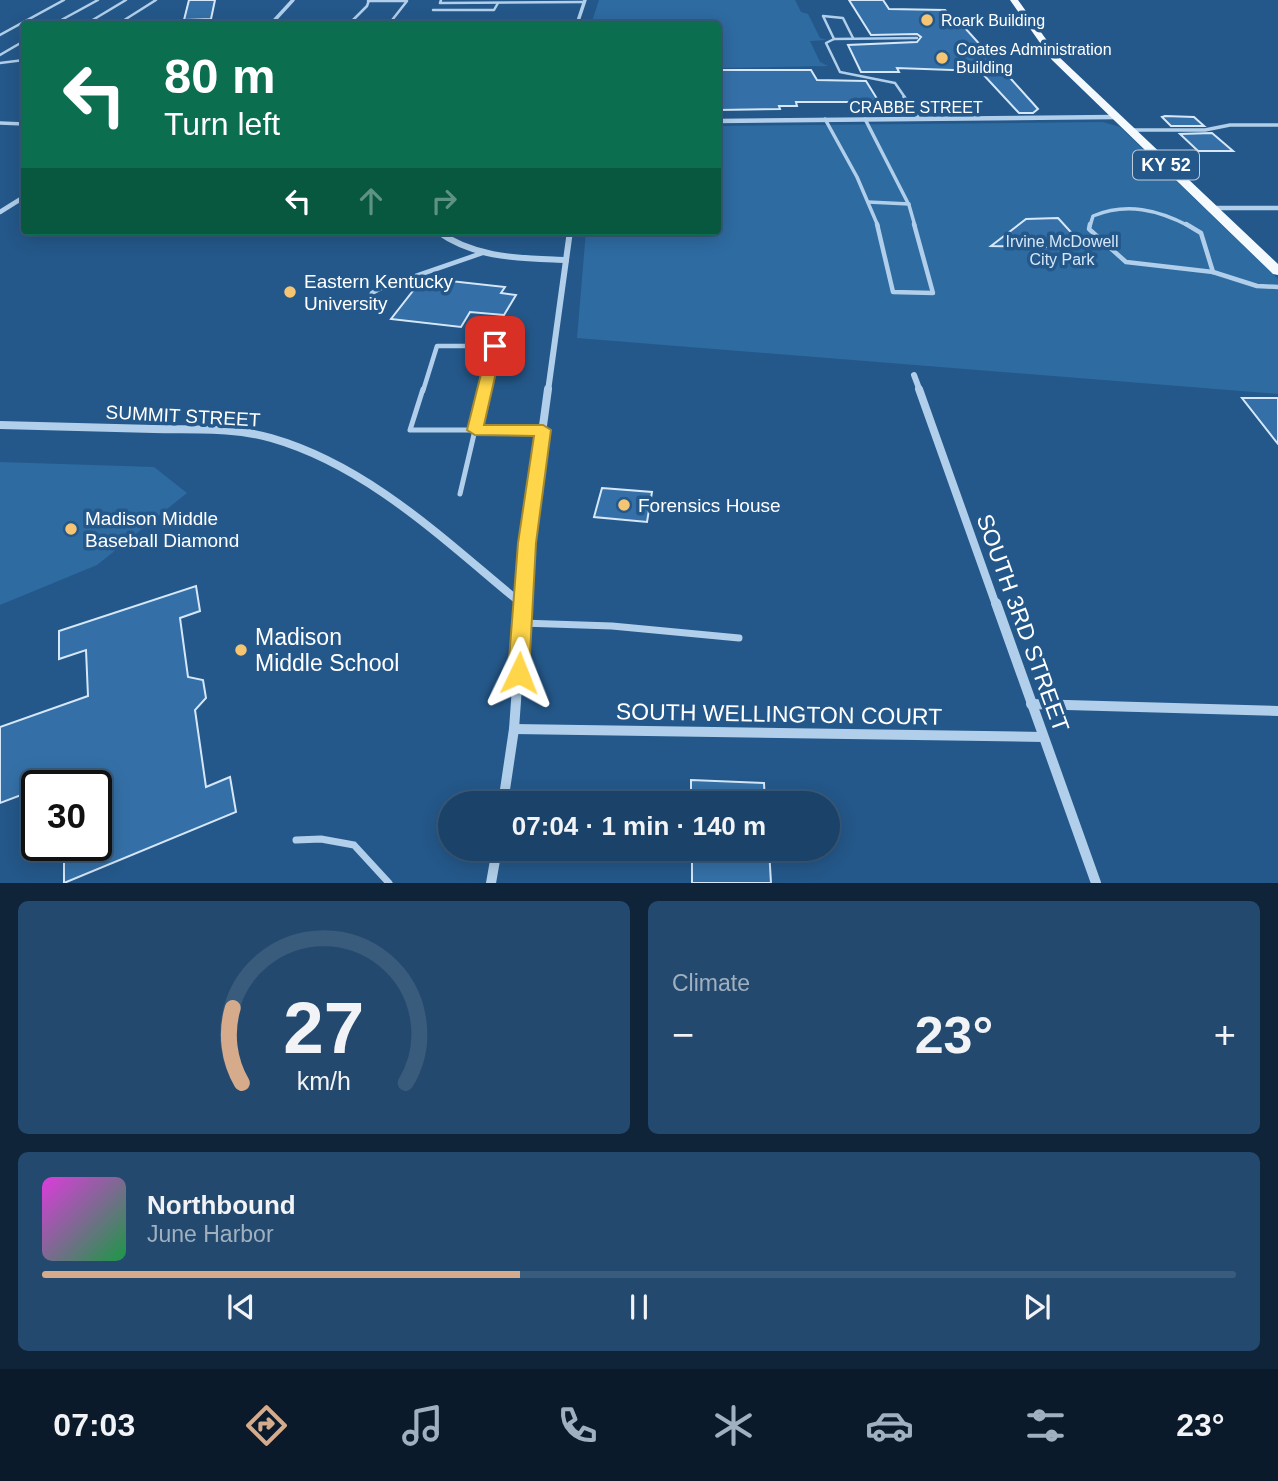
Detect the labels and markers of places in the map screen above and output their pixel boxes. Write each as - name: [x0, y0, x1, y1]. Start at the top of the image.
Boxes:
- marker: Roark Building: [919, 12, 935, 28]
- place label: Roark Building: [941, 12, 1045, 29]
- place label: Coates Administration Building: [956, 41, 1112, 76]
- marker: Coates Administration Building: [934, 50, 950, 66]
- place label: Eastern Kentucky University: [304, 271, 453, 314]
- marker: Eastern Kentucky University: [282, 284, 298, 300]
- pin: [465, 316, 525, 376]
- place label: Forensics House: [638, 495, 781, 516]
- marker: Forensics House: [616, 497, 632, 513]
- place label: Madison Middle Baseball Diamond: [85, 508, 239, 551]
- marker: Madison Middle Baseball Diamond: [63, 521, 79, 537]
- place label: Madison Middle School: [255, 624, 399, 676]
- marker: Madison Middle School: [233, 642, 249, 658]

